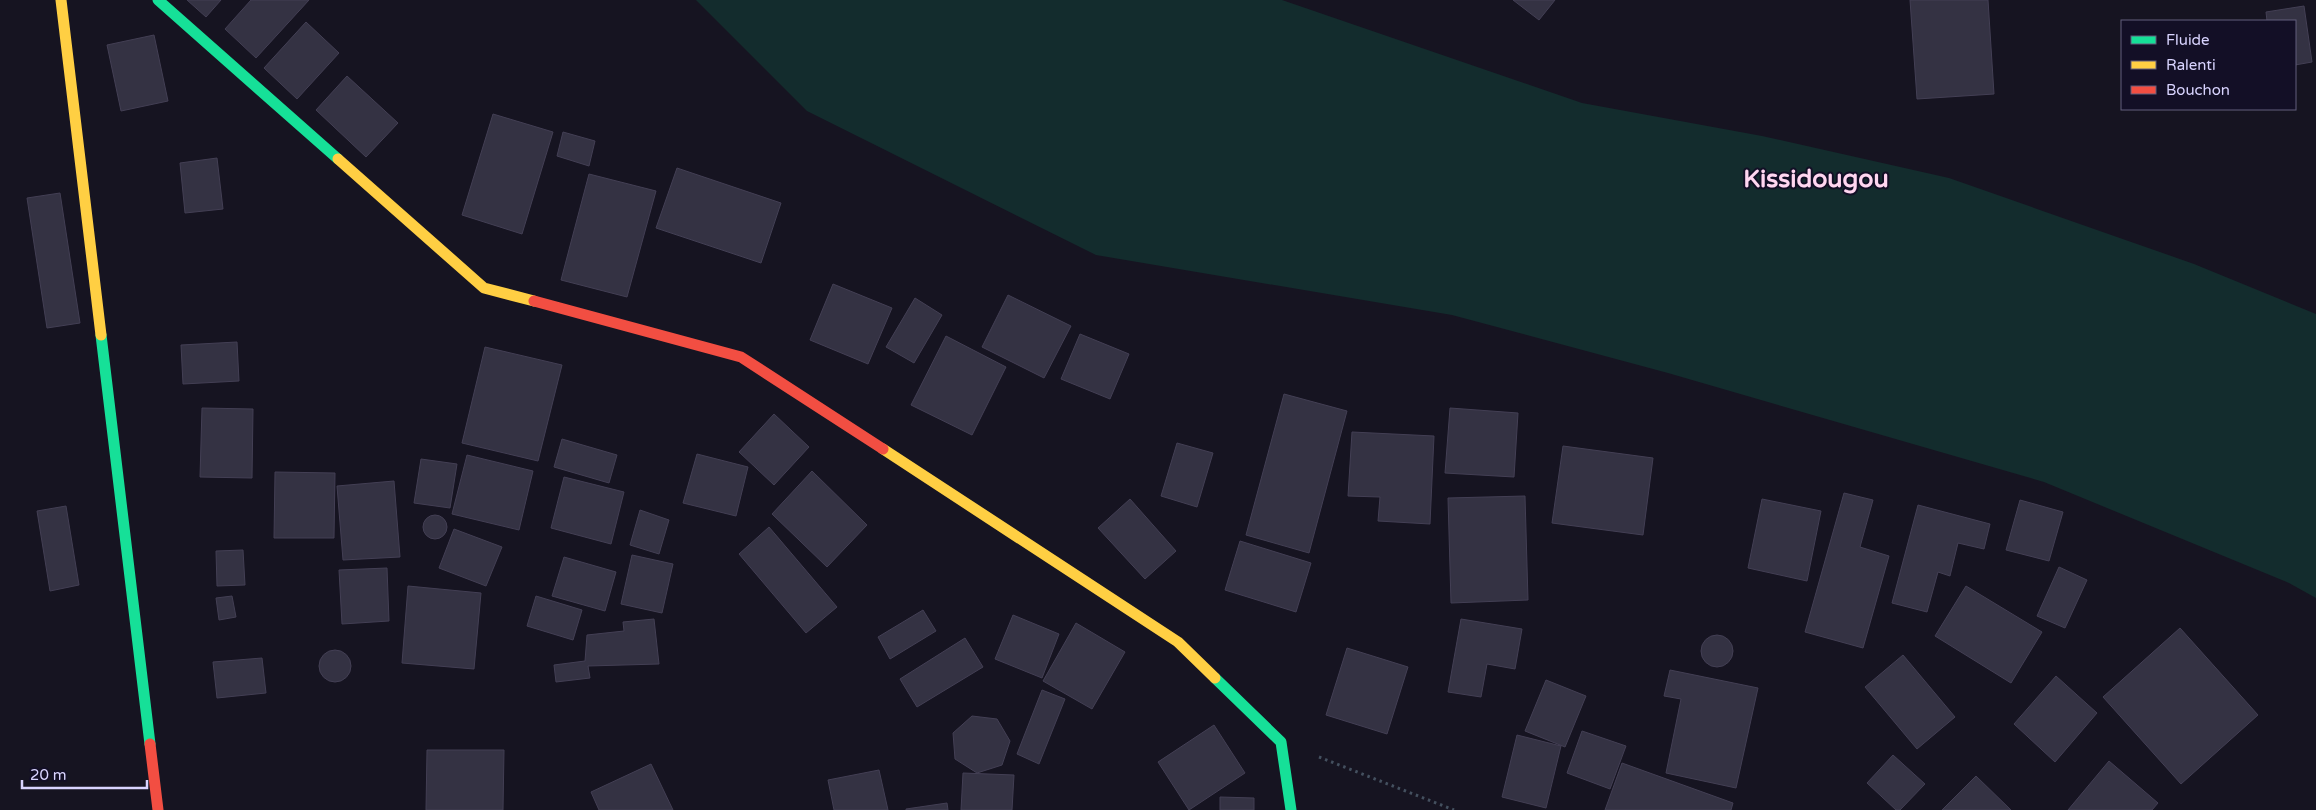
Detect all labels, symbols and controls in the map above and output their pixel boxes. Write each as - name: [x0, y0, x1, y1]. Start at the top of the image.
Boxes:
- legend: [2121, 20, 2296, 110]
- text: Fluide: [2166, 31, 2210, 49]
- text: Ralenti: [2166, 56, 2216, 74]
- text: Bouchon: [2166, 81, 2230, 99]
- district label: Kissidougou: [1743, 164, 1889, 194]
- scale bar: [22, 758, 148, 790]
- text: 20 m: [30, 766, 67, 784]

